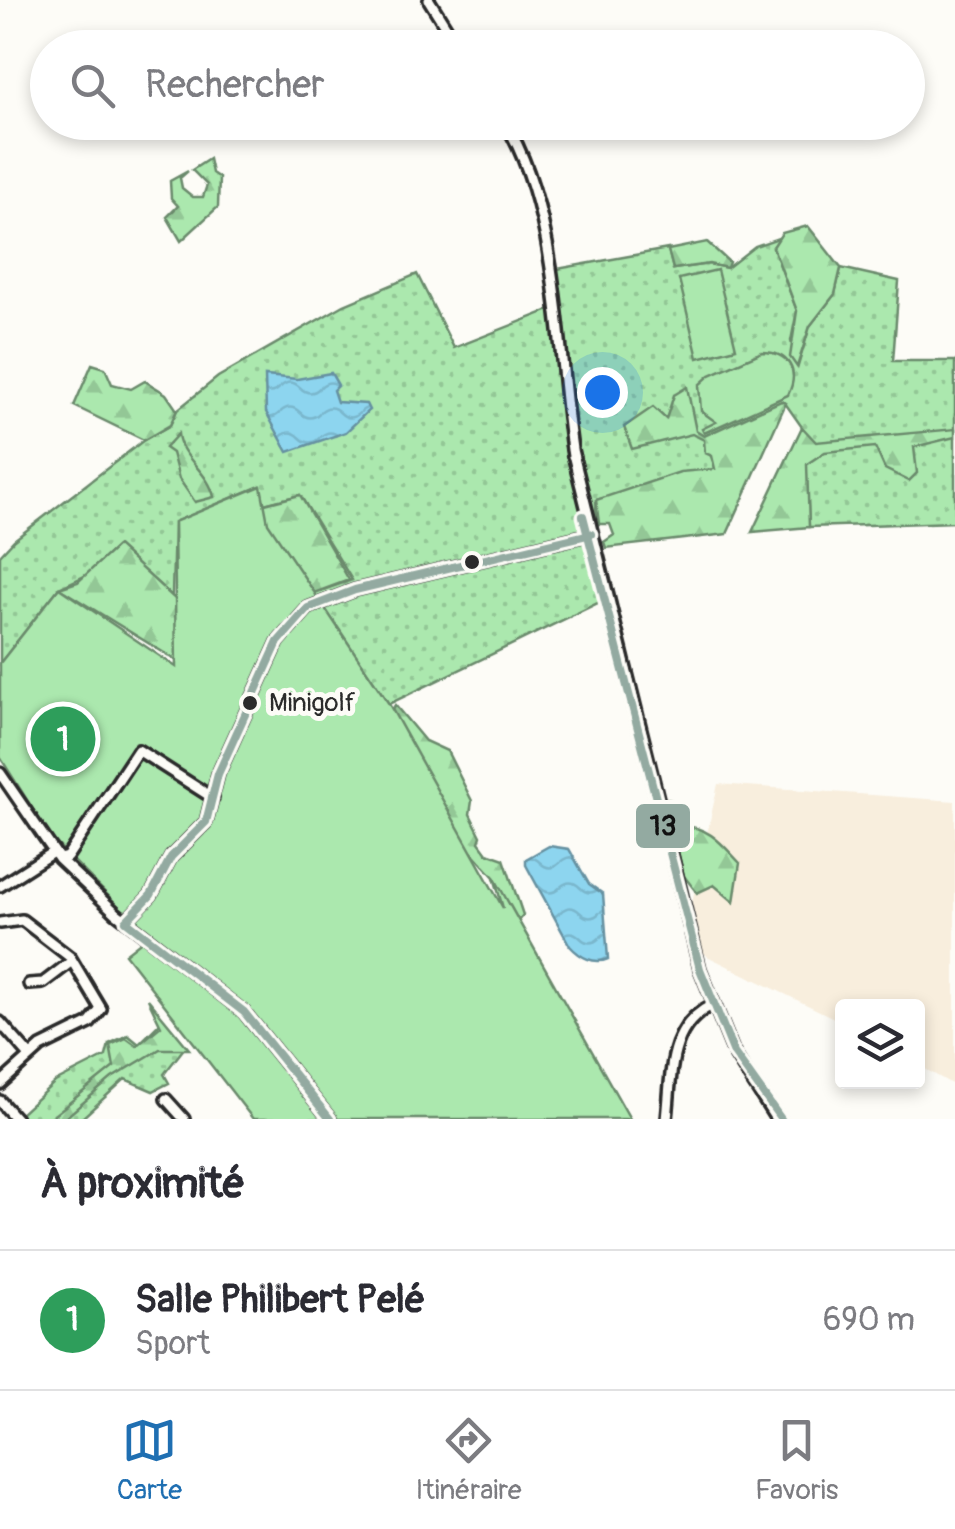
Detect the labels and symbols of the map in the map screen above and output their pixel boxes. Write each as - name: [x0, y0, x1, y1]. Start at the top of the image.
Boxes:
- your location: [577, 367, 628, 418]
- unlabelled marker: [462, 552, 482, 572]
- place label: Minigolf: [269, 687, 356, 719]
- marker: Minigolf: [240, 693, 260, 713]
- pin: 1: [30, 702, 96, 776]
- line badge: 13: [634, 802, 692, 850]
- text: 13: [650, 809, 676, 844]

